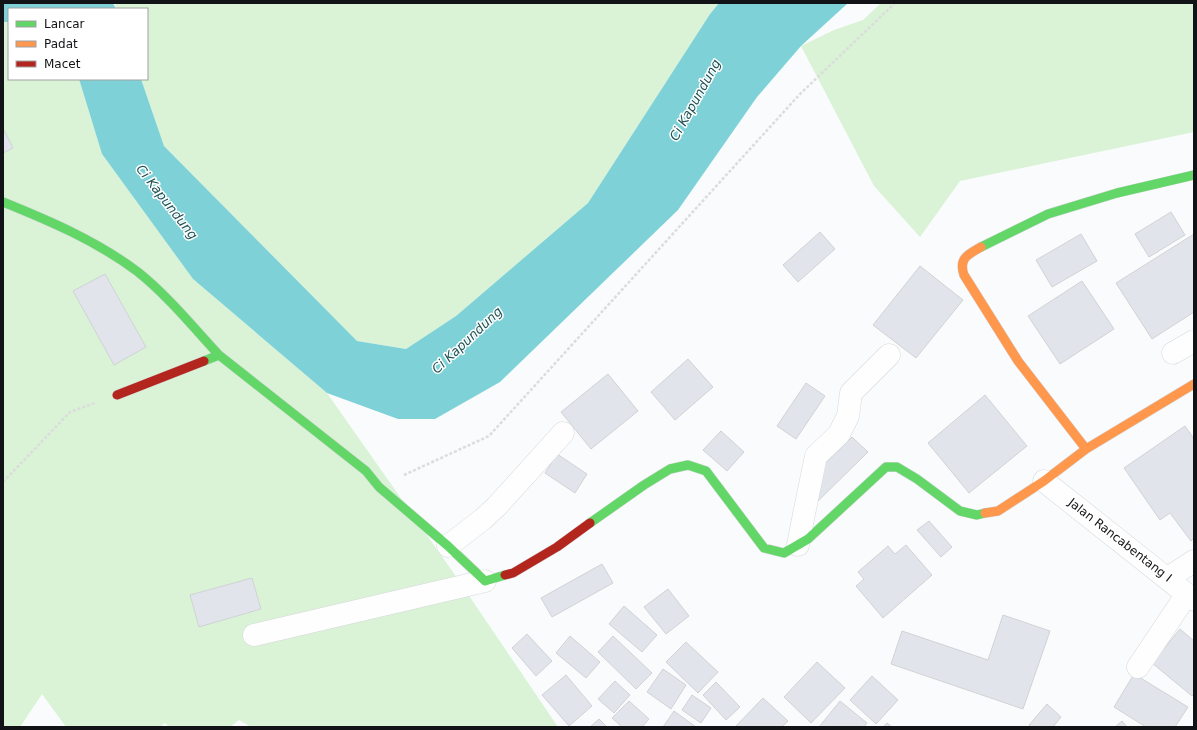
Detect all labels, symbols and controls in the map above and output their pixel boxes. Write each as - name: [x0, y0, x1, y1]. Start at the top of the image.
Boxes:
- legend: [8, 8, 148, 80]
- text: Lancar: [44, 17, 85, 31]
- text: Padat: [44, 37, 78, 51]
- text: Macet: [44, 57, 81, 71]
- water label: Ci Kapundung: [666, 57, 724, 143]
- water label: Ci Kapundung: [133, 162, 201, 242]
- water label: Ci Kapundung: [429, 304, 505, 376]
- street label: Jalan Rancabentang I: [1065, 495, 1174, 585]

